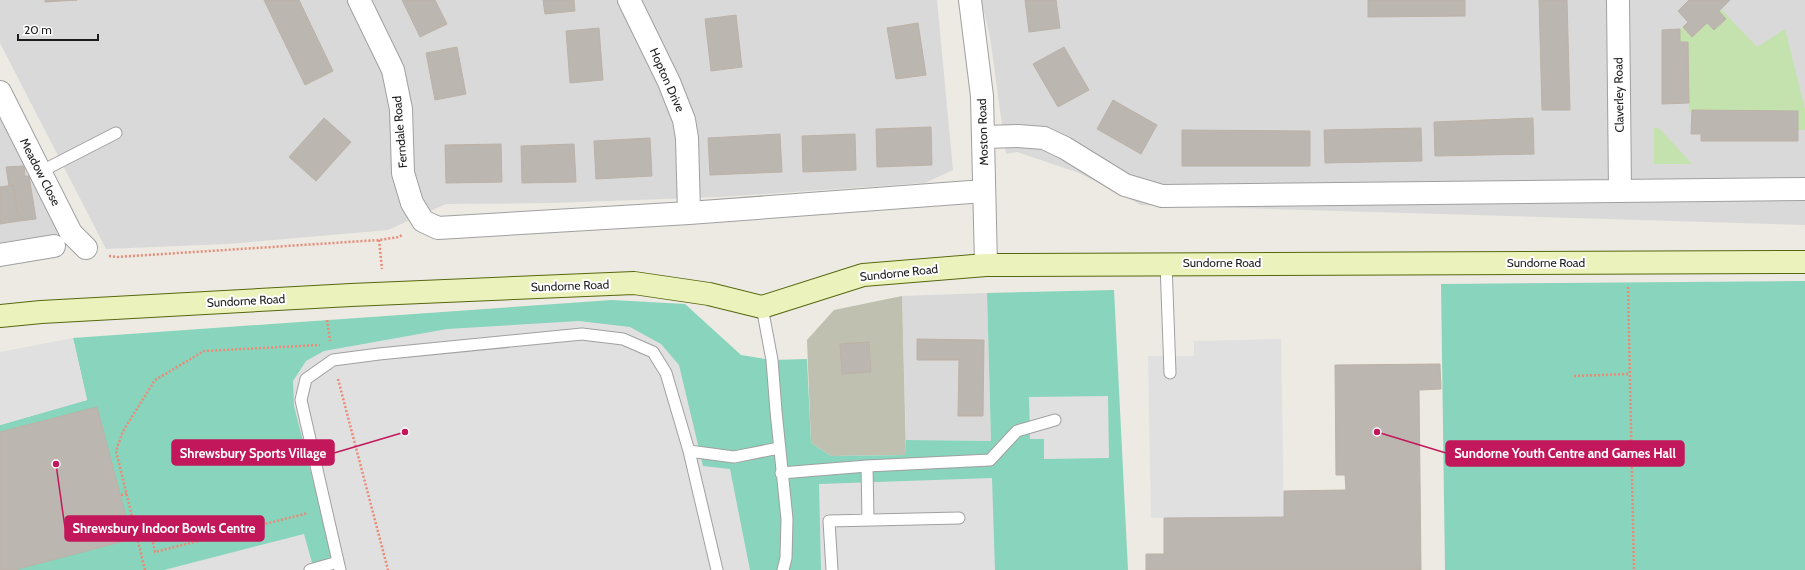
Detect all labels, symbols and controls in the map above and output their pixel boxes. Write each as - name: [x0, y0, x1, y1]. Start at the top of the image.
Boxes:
- scale bar: [18, 16, 98, 42]
- text: 20 m: [24, 22, 52, 37]
- street label: Hopton Drive: [647, 45, 688, 114]
- street label: Claverley Road: [1610, 57, 1627, 133]
- street label: Ferndale Road: [389, 95, 410, 169]
- street label: Moston Road: [974, 98, 991, 166]
- street label: Meadow Close: [17, 135, 64, 208]
- street label: Sundorne Road: [1183, 255, 1261, 270]
- street label: Sundorne Road: [1507, 255, 1585, 270]
- street label: Sundorne Road: [859, 261, 939, 284]
- street label: Sundorne Road: [530, 277, 610, 294]
- street label: Sundorne Road: [206, 291, 286, 310]
- callout: Shrewsbury Sports Village: [172, 440, 334, 465]
- callout: Sundorne Youth Centre and Games Hall: [1446, 441, 1684, 466]
- text: Shrewsbury Sports Village: [180, 445, 326, 461]
- text: Sundorne Youth Centre and Games Hall: [1454, 445, 1676, 461]
- callout: Shrewsbury Indoor Bowls Centre: [65, 516, 264, 541]
- text: Shrewsbury Indoor Bowls Centre: [72, 520, 256, 536]

